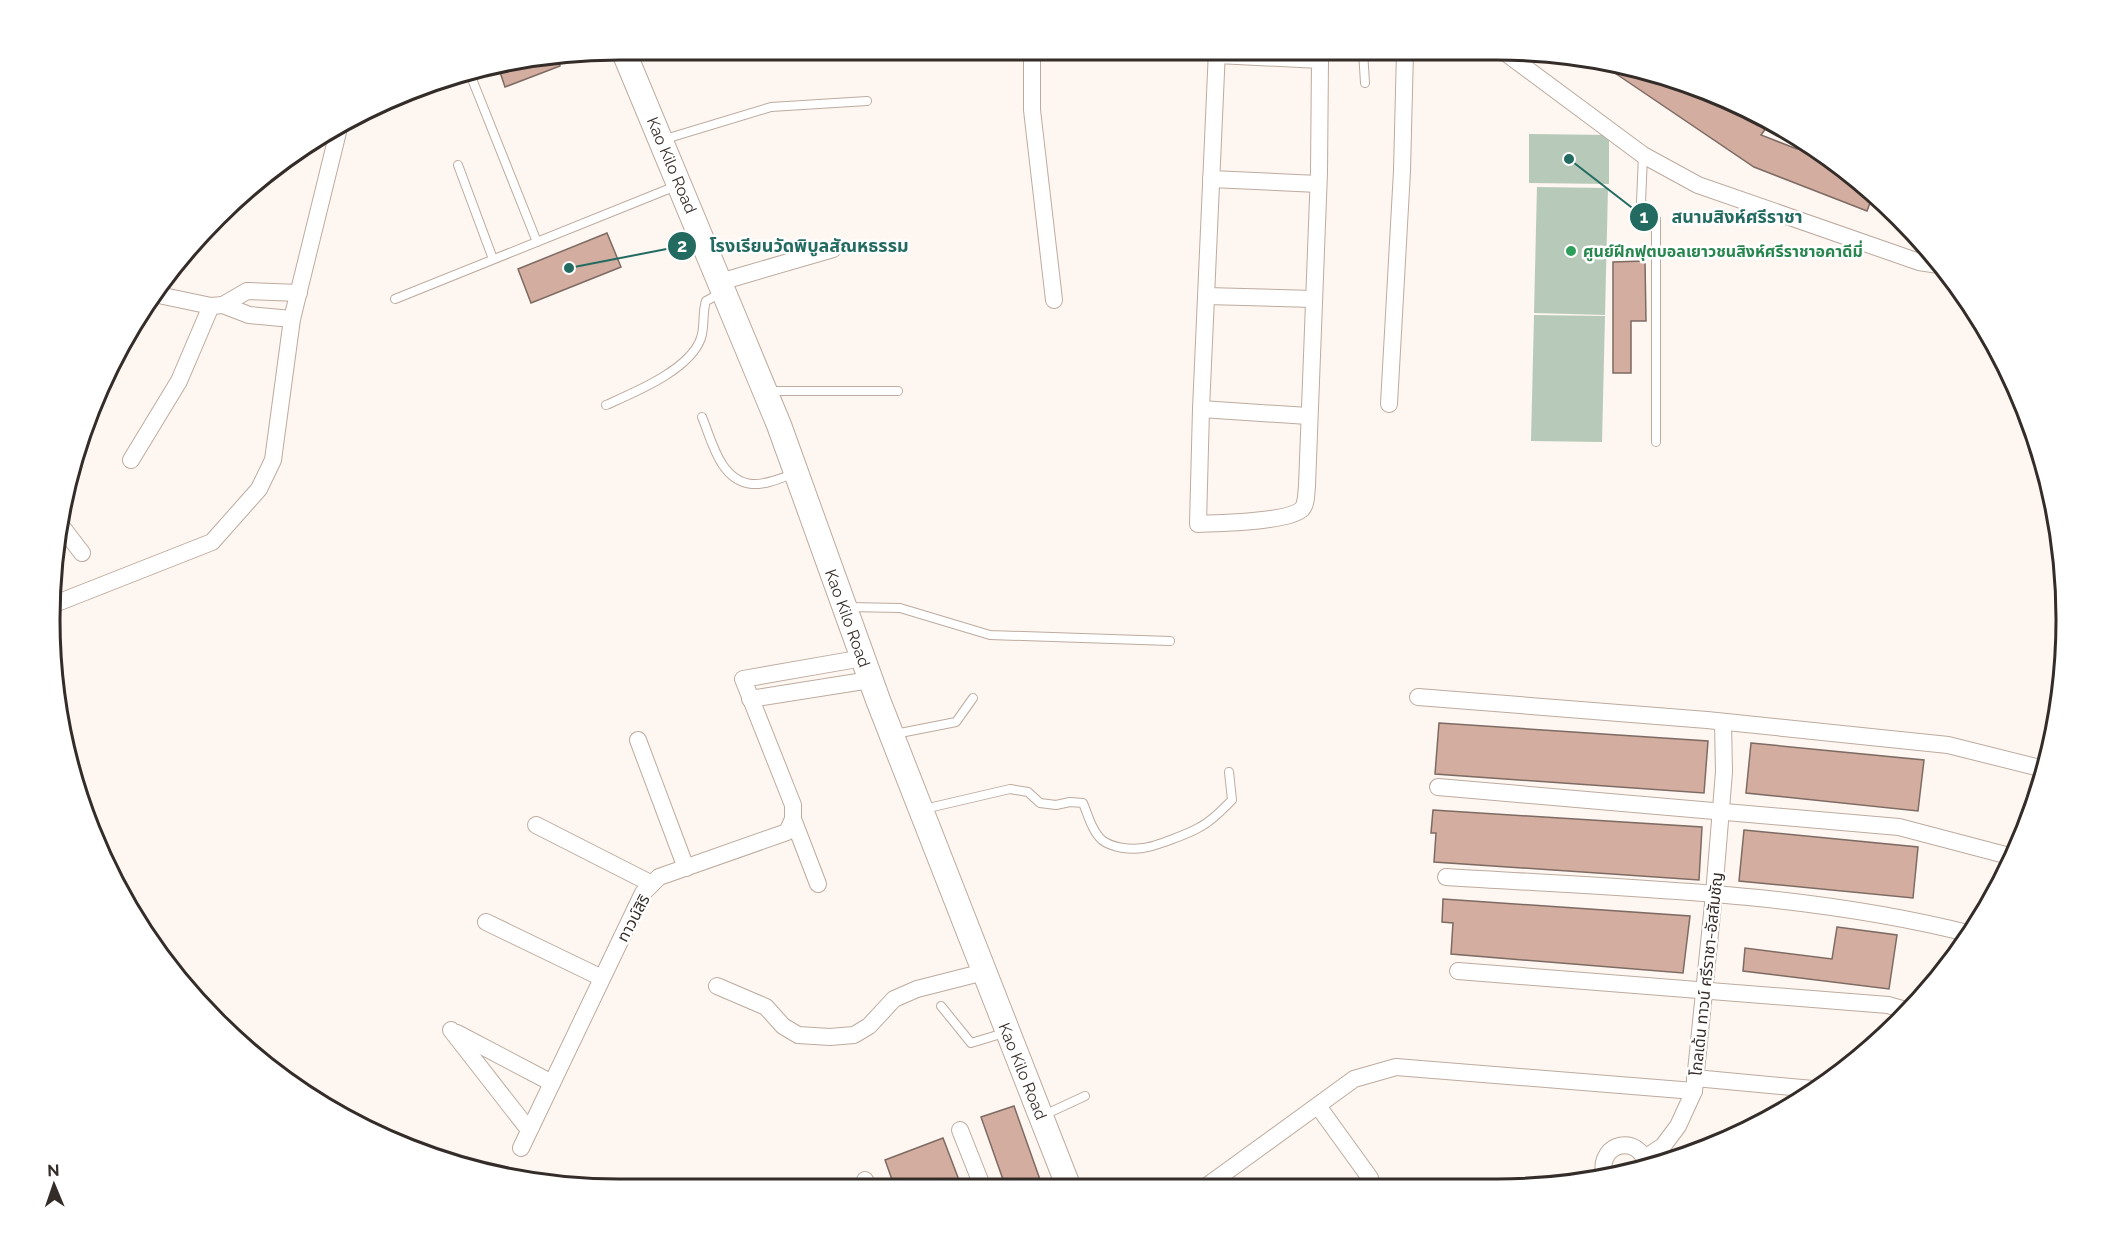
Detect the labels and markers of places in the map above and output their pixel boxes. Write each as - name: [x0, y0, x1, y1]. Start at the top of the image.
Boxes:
- callout: สนามสิงห์ศรีราชา: [1629, 199, 1814, 235]
- callout: โรงเรียนวัดพิบูลสัณหธรรม: [667, 228, 920, 264]
- place label: ศูนย์ฝีกฟุตบอลเยาวชนสิงห์ศรีราชาอคาดีมี่: [1583, 240, 1863, 262]
- marker: ศูนย์ฝีกฟุตบอลเยาวชนสิงห์ศรีราชาอคาดีมี่: [1564, 244, 1578, 258]

